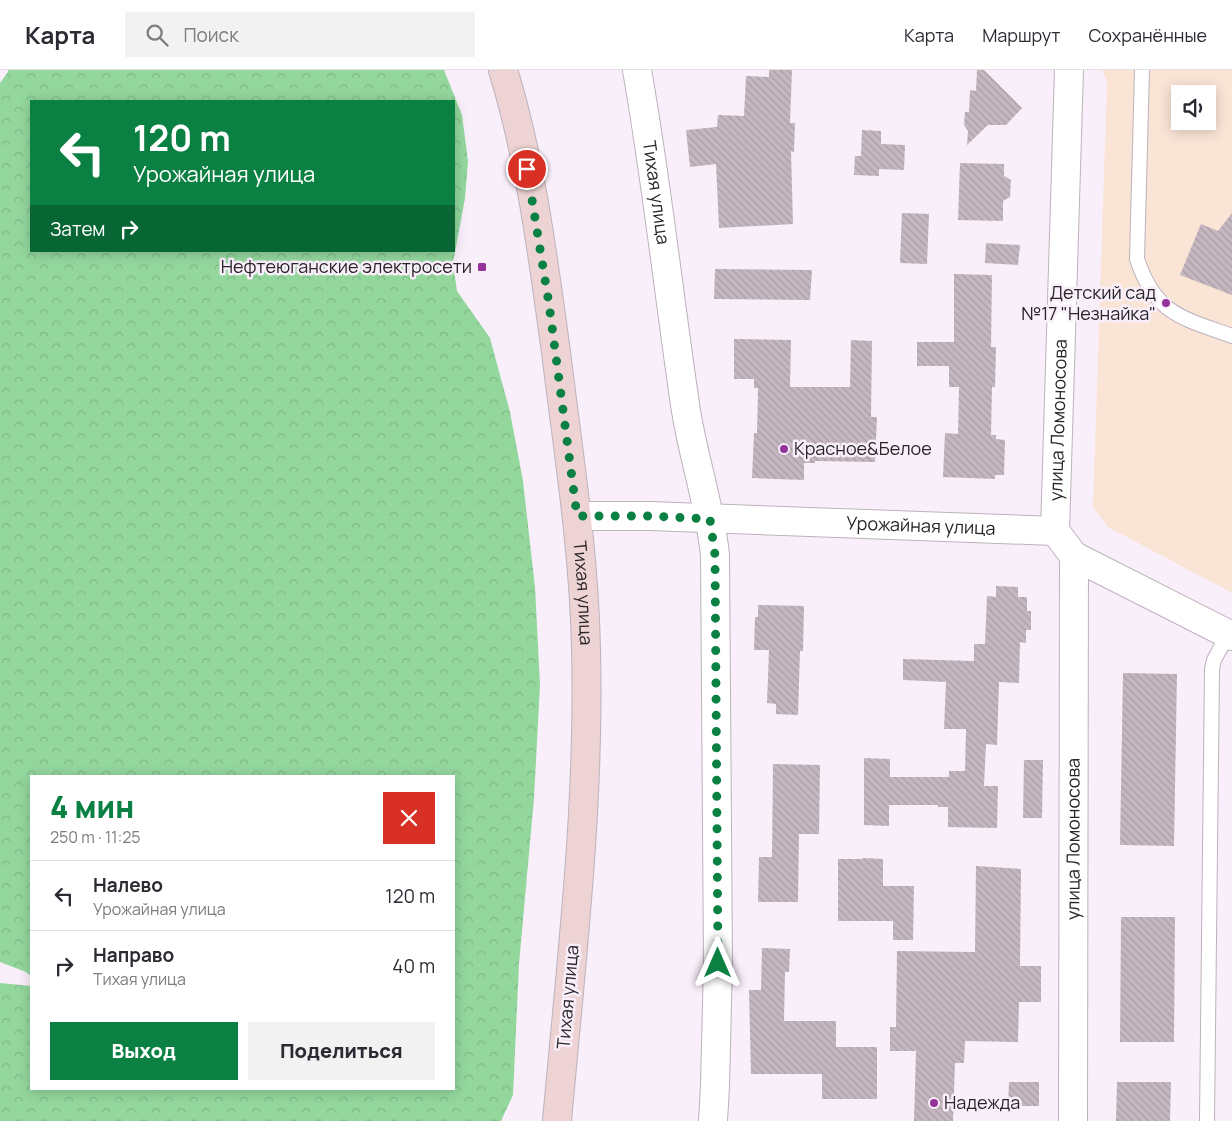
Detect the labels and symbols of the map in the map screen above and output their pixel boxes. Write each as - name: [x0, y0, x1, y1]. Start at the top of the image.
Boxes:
- street label: Тихая улица: [638, 139, 676, 246]
- pin: [506, 148, 548, 190]
- place label: Нефтеюганские электросети: [221, 254, 472, 278]
- marker: Нефтеюганские электросети: [476, 261, 488, 273]
- place label: Детский сад №17 "Незнайка": [1021, 280, 1156, 325]
- marker: Детский сад №17 "Незнайка": [1160, 297, 1172, 309]
- street label: улица Ломоносова: [1043, 339, 1072, 501]
- place label: Красное&Белое: [794, 436, 932, 460]
- marker: Красное&Белое: [778, 443, 790, 455]
- street label: Урожайная улица: [846, 510, 996, 540]
- street label: Тихая улица: [568, 540, 599, 646]
- street label: улица Ломоносова: [1060, 758, 1085, 920]
- position arrow: [691, 936, 743, 988]
- street label: Тихая улица: [550, 944, 584, 1050]
- place label: Надежда: [944, 1090, 1020, 1114]
- marker: Надежда: [928, 1097, 940, 1109]

